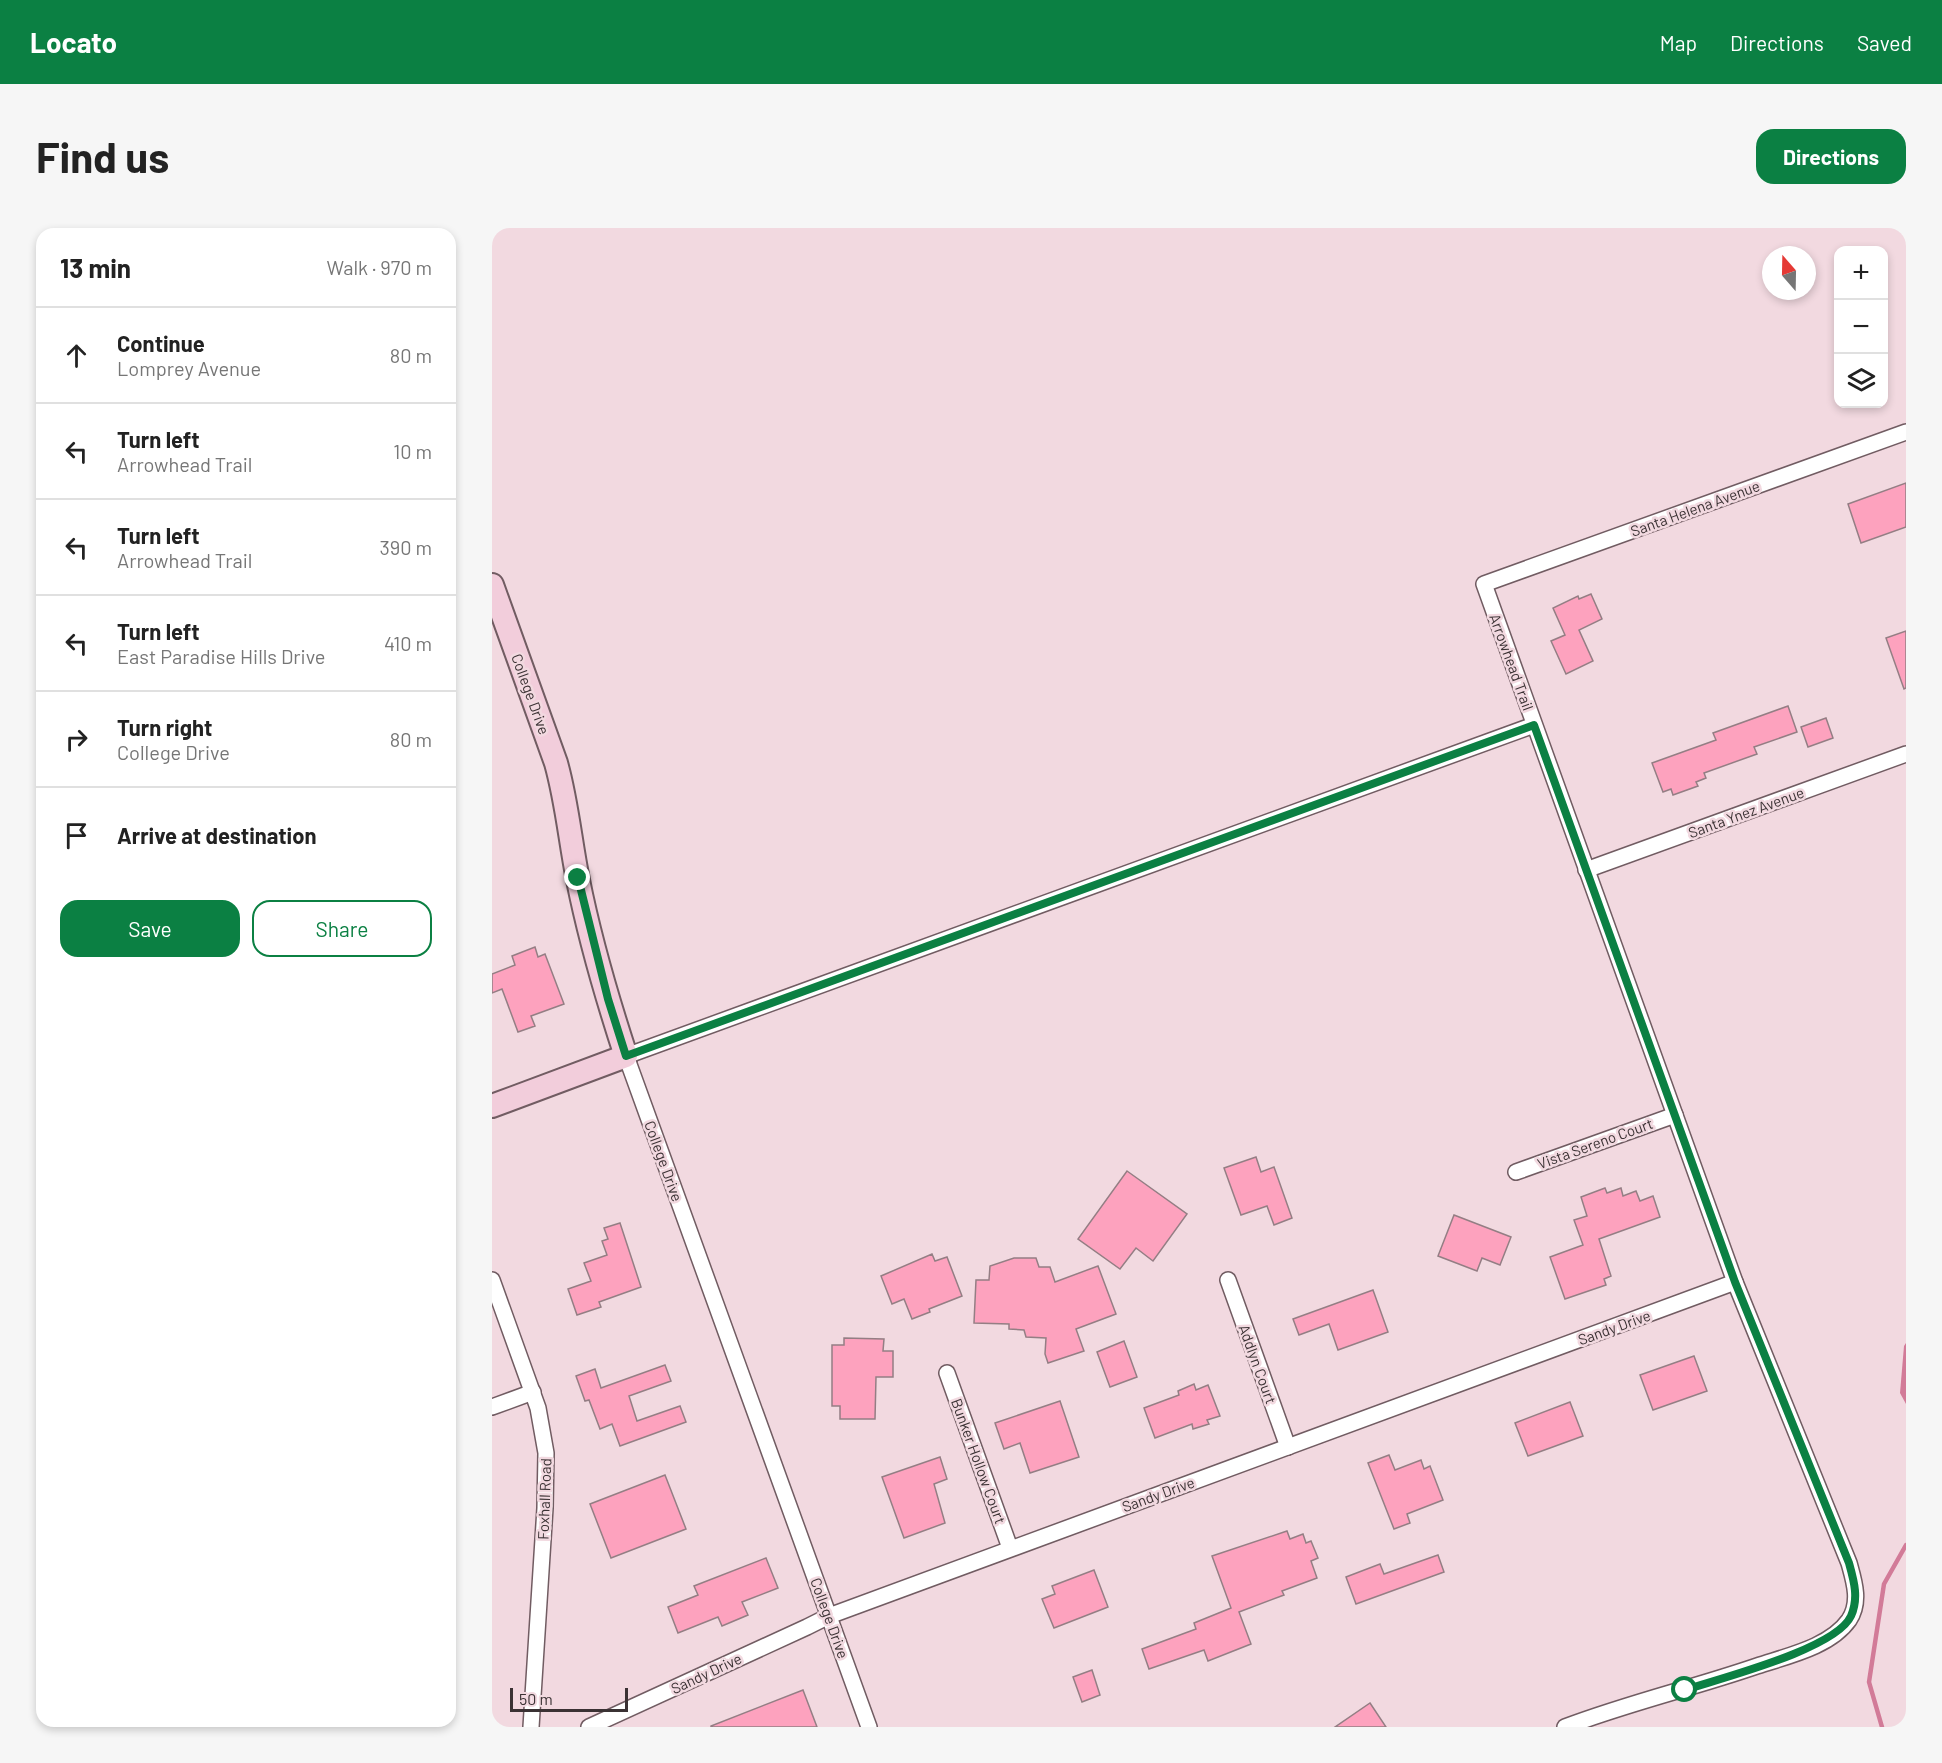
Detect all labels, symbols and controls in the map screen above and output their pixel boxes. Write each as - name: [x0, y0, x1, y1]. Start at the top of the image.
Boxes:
- text: Locato: [30, 25, 117, 59]
- text: Map: [1660, 30, 1697, 55]
- text: Directions: [1730, 30, 1824, 55]
- text: Saved: [1857, 30, 1912, 55]
- button: Directions: [1756, 129, 1906, 184]
- text: Find us: [36, 131, 169, 181]
- north arrow: [1762, 246, 1816, 300]
- map controls: [1834, 246, 1888, 408]
- button: +: [1834, 246, 1888, 300]
- text: 13 min: [60, 252, 131, 283]
- text: Walk · 970 m: [327, 255, 432, 279]
- button: −: [1834, 300, 1888, 354]
- text: Continue: [117, 330, 205, 356]
- icon: ahead: [60, 339, 93, 372]
- text: 80 m: [390, 343, 432, 367]
- button: layers: [1834, 354, 1888, 408]
- text: Lomprey Avenue: [117, 356, 261, 380]
- text: Turn left: [117, 426, 200, 452]
- icon: left: [60, 435, 93, 468]
- text: 10 m: [393, 439, 432, 463]
- text: Arrowhead Trail: [117, 452, 252, 476]
- street label: Santa Helena Avenue: [1628, 476, 1762, 540]
- text: Turn left: [117, 522, 200, 548]
- icon: left: [60, 531, 93, 564]
- text: 390 m: [379, 535, 432, 559]
- text: Arrowhead Trail: [117, 548, 252, 572]
- street label: Arrowhead Trail: [1486, 611, 1538, 713]
- text: Turn left: [117, 618, 200, 644]
- icon: left: [60, 627, 93, 660]
- text: 410 m: [384, 631, 432, 655]
- text: East Paradise Hills Drive: [117, 644, 326, 668]
- street label: College Drive: [508, 651, 554, 737]
- text: Turn right: [117, 714, 212, 740]
- icon: right: [60, 723, 93, 756]
- text: 80 m: [390, 727, 432, 751]
- text: College Drive: [117, 740, 230, 764]
- street label: Santa Ynez Avenue: [1686, 783, 1806, 841]
- icon: arrive: [60, 819, 93, 852]
- text: Arrive at destination: [117, 822, 316, 848]
- route end: [564, 864, 590, 890]
- button: Save: [60, 900, 240, 957]
- button: Share: [252, 900, 432, 957]
- street label: Vista Sereno Court: [1535, 1114, 1655, 1172]
- street label: College Drive: [641, 1118, 687, 1204]
- street label: Sandy Drive: [1575, 1306, 1653, 1348]
- street label: Addlyn Court: [1235, 1322, 1281, 1406]
- street label: Bunker Hollow Court: [948, 1396, 1010, 1526]
- street label: Foxhall Road: [534, 1458, 554, 1540]
- street label: Sandy Drive: [1119, 1473, 1197, 1515]
- street label: College Drive: [807, 1575, 853, 1661]
- street label: Sandy Drive: [668, 1649, 744, 1697]
- route start: [1671, 1676, 1697, 1702]
- scale bar: [510, 1685, 628, 1712]
- text: 50 m: [519, 1689, 553, 1708]

